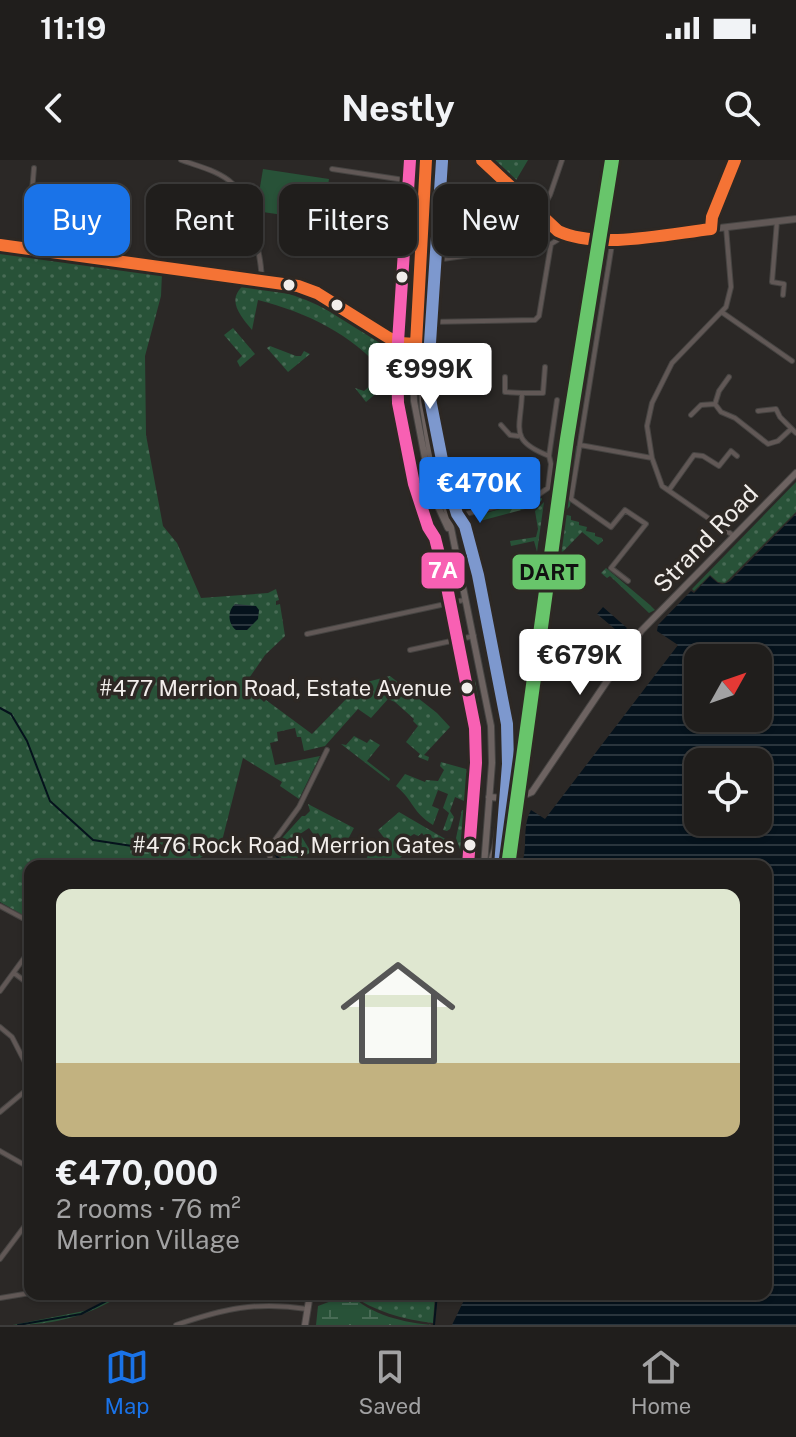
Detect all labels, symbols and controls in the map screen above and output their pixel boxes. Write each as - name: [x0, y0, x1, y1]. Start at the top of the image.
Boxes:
- text: 11:19: [40, 10, 106, 46]
- icon: back: [32, 86, 76, 130]
- icon: search: [720, 86, 764, 130]
- text: Nestly: [341, 87, 455, 129]
- chip: Buy: [24, 184, 130, 256]
- chip: Rent: [146, 184, 263, 256]
- chip: Filters: [279, 184, 417, 256]
- chip: New: [433, 184, 548, 256]
- unlabelled marker: [394, 269, 410, 285]
- unlabelled marker: [281, 277, 297, 293]
- unlabelled marker: [329, 297, 345, 313]
- pin: €999K: [374, 343, 486, 411]
- text: €999K: [387, 353, 473, 384]
- pin: €470K: [424, 457, 536, 525]
- text: €470K: [437, 467, 523, 498]
- street label: Strand Road: [647, 479, 763, 598]
- line badge: 7A: [420, 551, 466, 590]
- line badge: DART: [511, 553, 587, 591]
- text: 7A: [428, 557, 458, 583]
- text: DART: [519, 559, 579, 585]
- pin: €679K: [524, 629, 636, 697]
- text: €679K: [537, 639, 623, 670]
- north arrow: [684, 644, 772, 732]
- map controls: [684, 644, 772, 836]
- place label: #477 Merrion Road, Estate Avenue: [99, 675, 452, 701]
- marker: #477 Merrion Road, Estate Avenue: [459, 680, 475, 696]
- button: locate: [684, 748, 772, 836]
- place label: #476 Rock Road, Merrion Gates: [132, 832, 455, 858]
- marker: #476 Rock Road, Merrion Gates: [462, 837, 478, 853]
- icon: home: [326, 941, 470, 1085]
- text: €470,000: [56, 1153, 218, 1193]
- text: 2 rooms · 76 m²: [56, 1193, 241, 1224]
- text: Merrion Village: [56, 1224, 240, 1255]
- tab: Map: [105, 1345, 149, 1419]
- tab: Saved: [359, 1345, 421, 1419]
- tab: Home: [631, 1345, 691, 1419]

